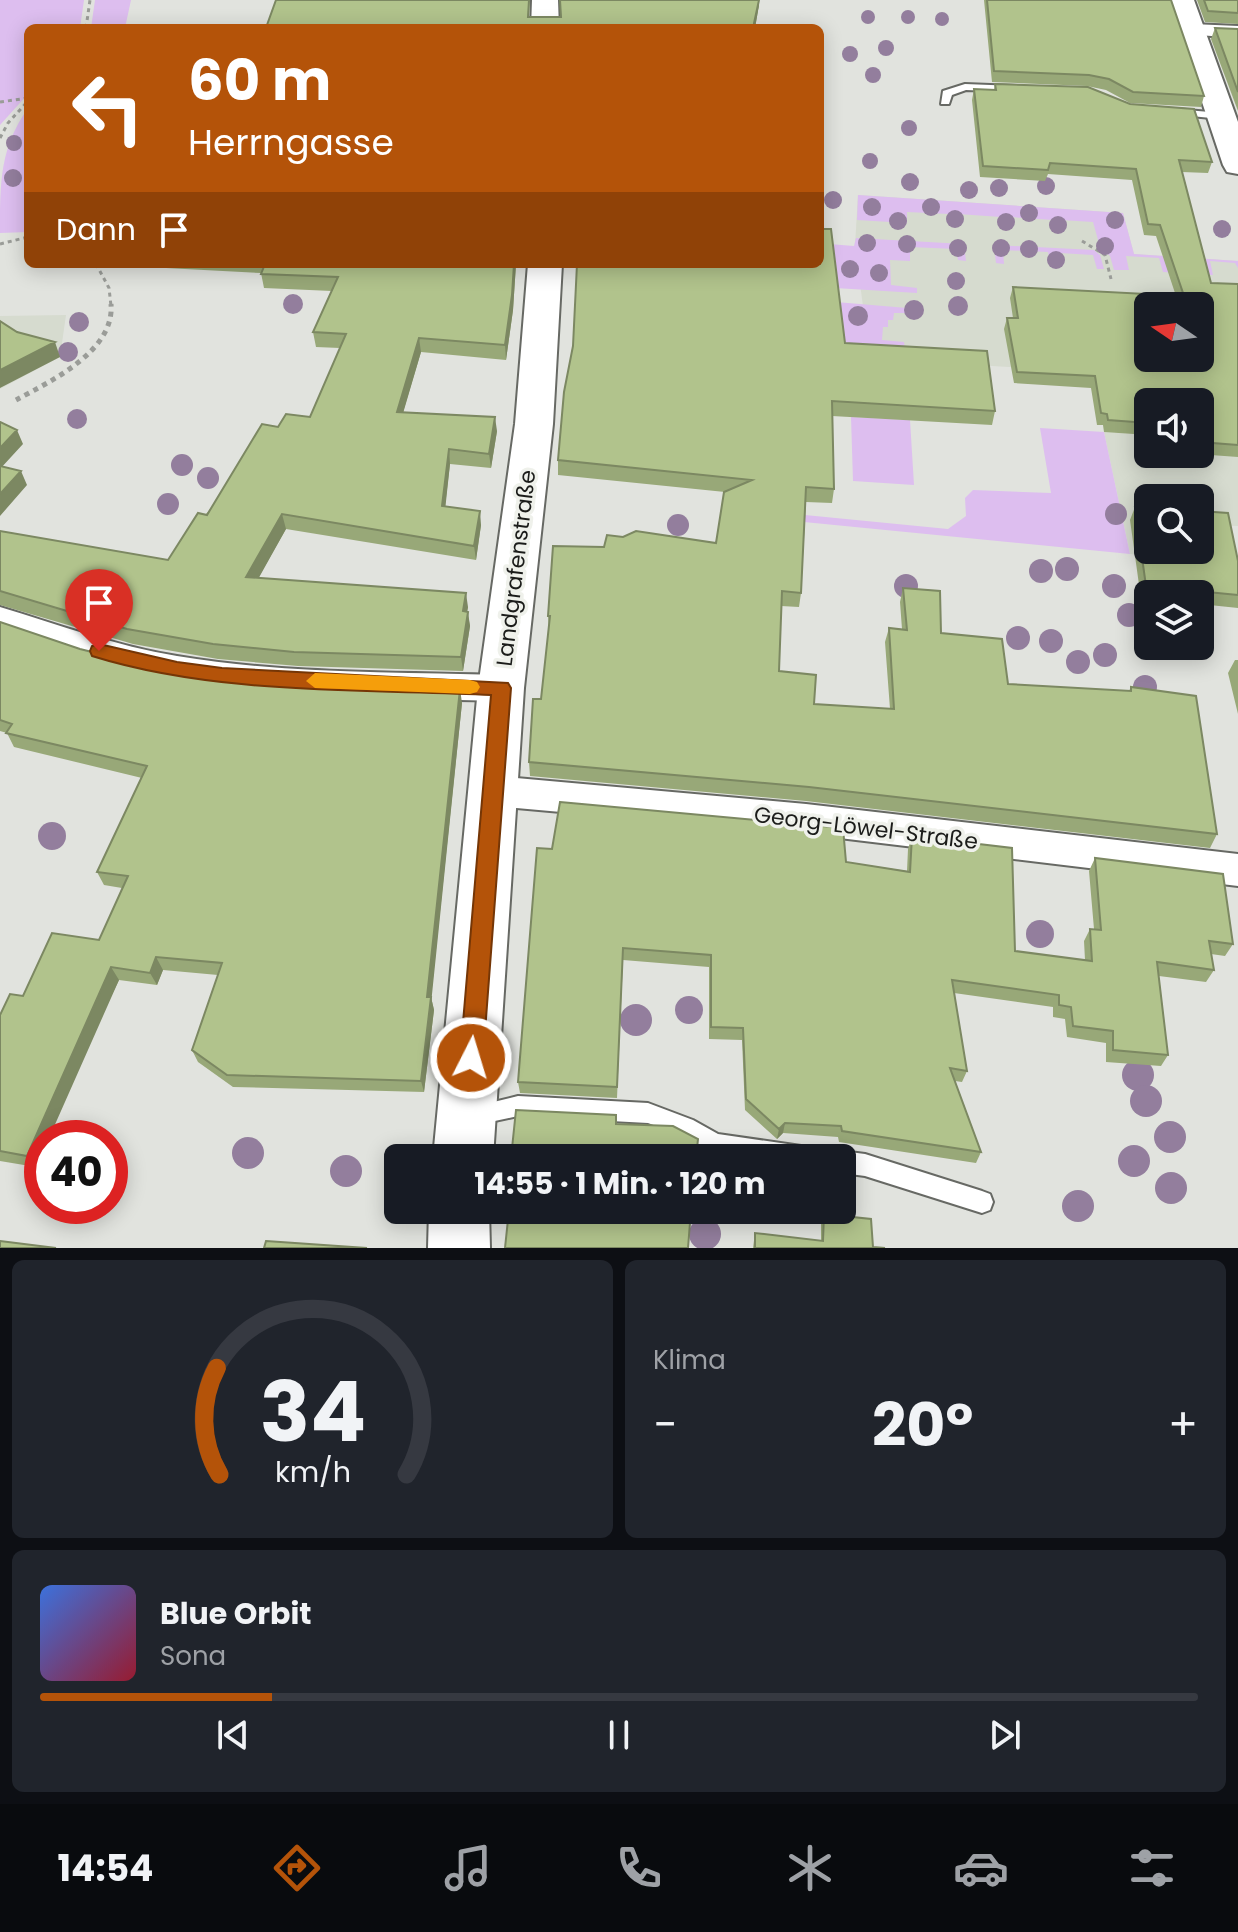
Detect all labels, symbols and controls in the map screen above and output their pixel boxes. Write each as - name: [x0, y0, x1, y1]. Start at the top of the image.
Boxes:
- text: 60 m: [188, 41, 331, 120]
- icon: left: [56, 56, 160, 160]
- text: Herrngasse: [188, 117, 394, 168]
- text: Dann: [56, 208, 136, 251]
- icon: arrive: [152, 208, 196, 252]
- north arrow: [1134, 292, 1214, 372]
- map controls: [1134, 292, 1214, 660]
- button: sound: [1134, 388, 1214, 468]
- street label: Landgrafenstraße: [489, 468, 543, 668]
- button: search: [1134, 484, 1214, 564]
- pin: [65, 569, 133, 651]
- button: layers: [1134, 580, 1214, 660]
- icon: arrive: [77, 581, 121, 625]
- street label: Georg-Löwel-Straße: [752, 799, 980, 857]
- position arrow: [429, 1016, 513, 1100]
- speed limit sign: 40: [24, 1120, 128, 1224]
- text: 14:55 · 1 Min. · 120 m: [474, 1162, 766, 1205]
- text: Klima: [653, 1342, 726, 1378]
- text: 34: [259, 1354, 366, 1470]
- text: 20°: [872, 1383, 973, 1467]
- text: −: [653, 1394, 677, 1455]
- text: +: [1168, 1394, 1198, 1455]
- text: km/h: [274, 1452, 351, 1492]
- text: Blue Orbit: [160, 1592, 312, 1635]
- text: Sona: [160, 1638, 226, 1674]
- icon: previous: [211, 1713, 255, 1757]
- icon: pause: [597, 1713, 641, 1757]
- icon: next: [983, 1713, 1027, 1757]
- icon: directions: [269, 1840, 325, 1896]
- icon: music: [440, 1840, 496, 1896]
- icon: phone: [611, 1840, 667, 1896]
- icon: climate: [782, 1840, 838, 1896]
- icon: car: [953, 1840, 1009, 1896]
- icon: filters: [1124, 1840, 1180, 1896]
- text: 14:54: [58, 1843, 153, 1894]

